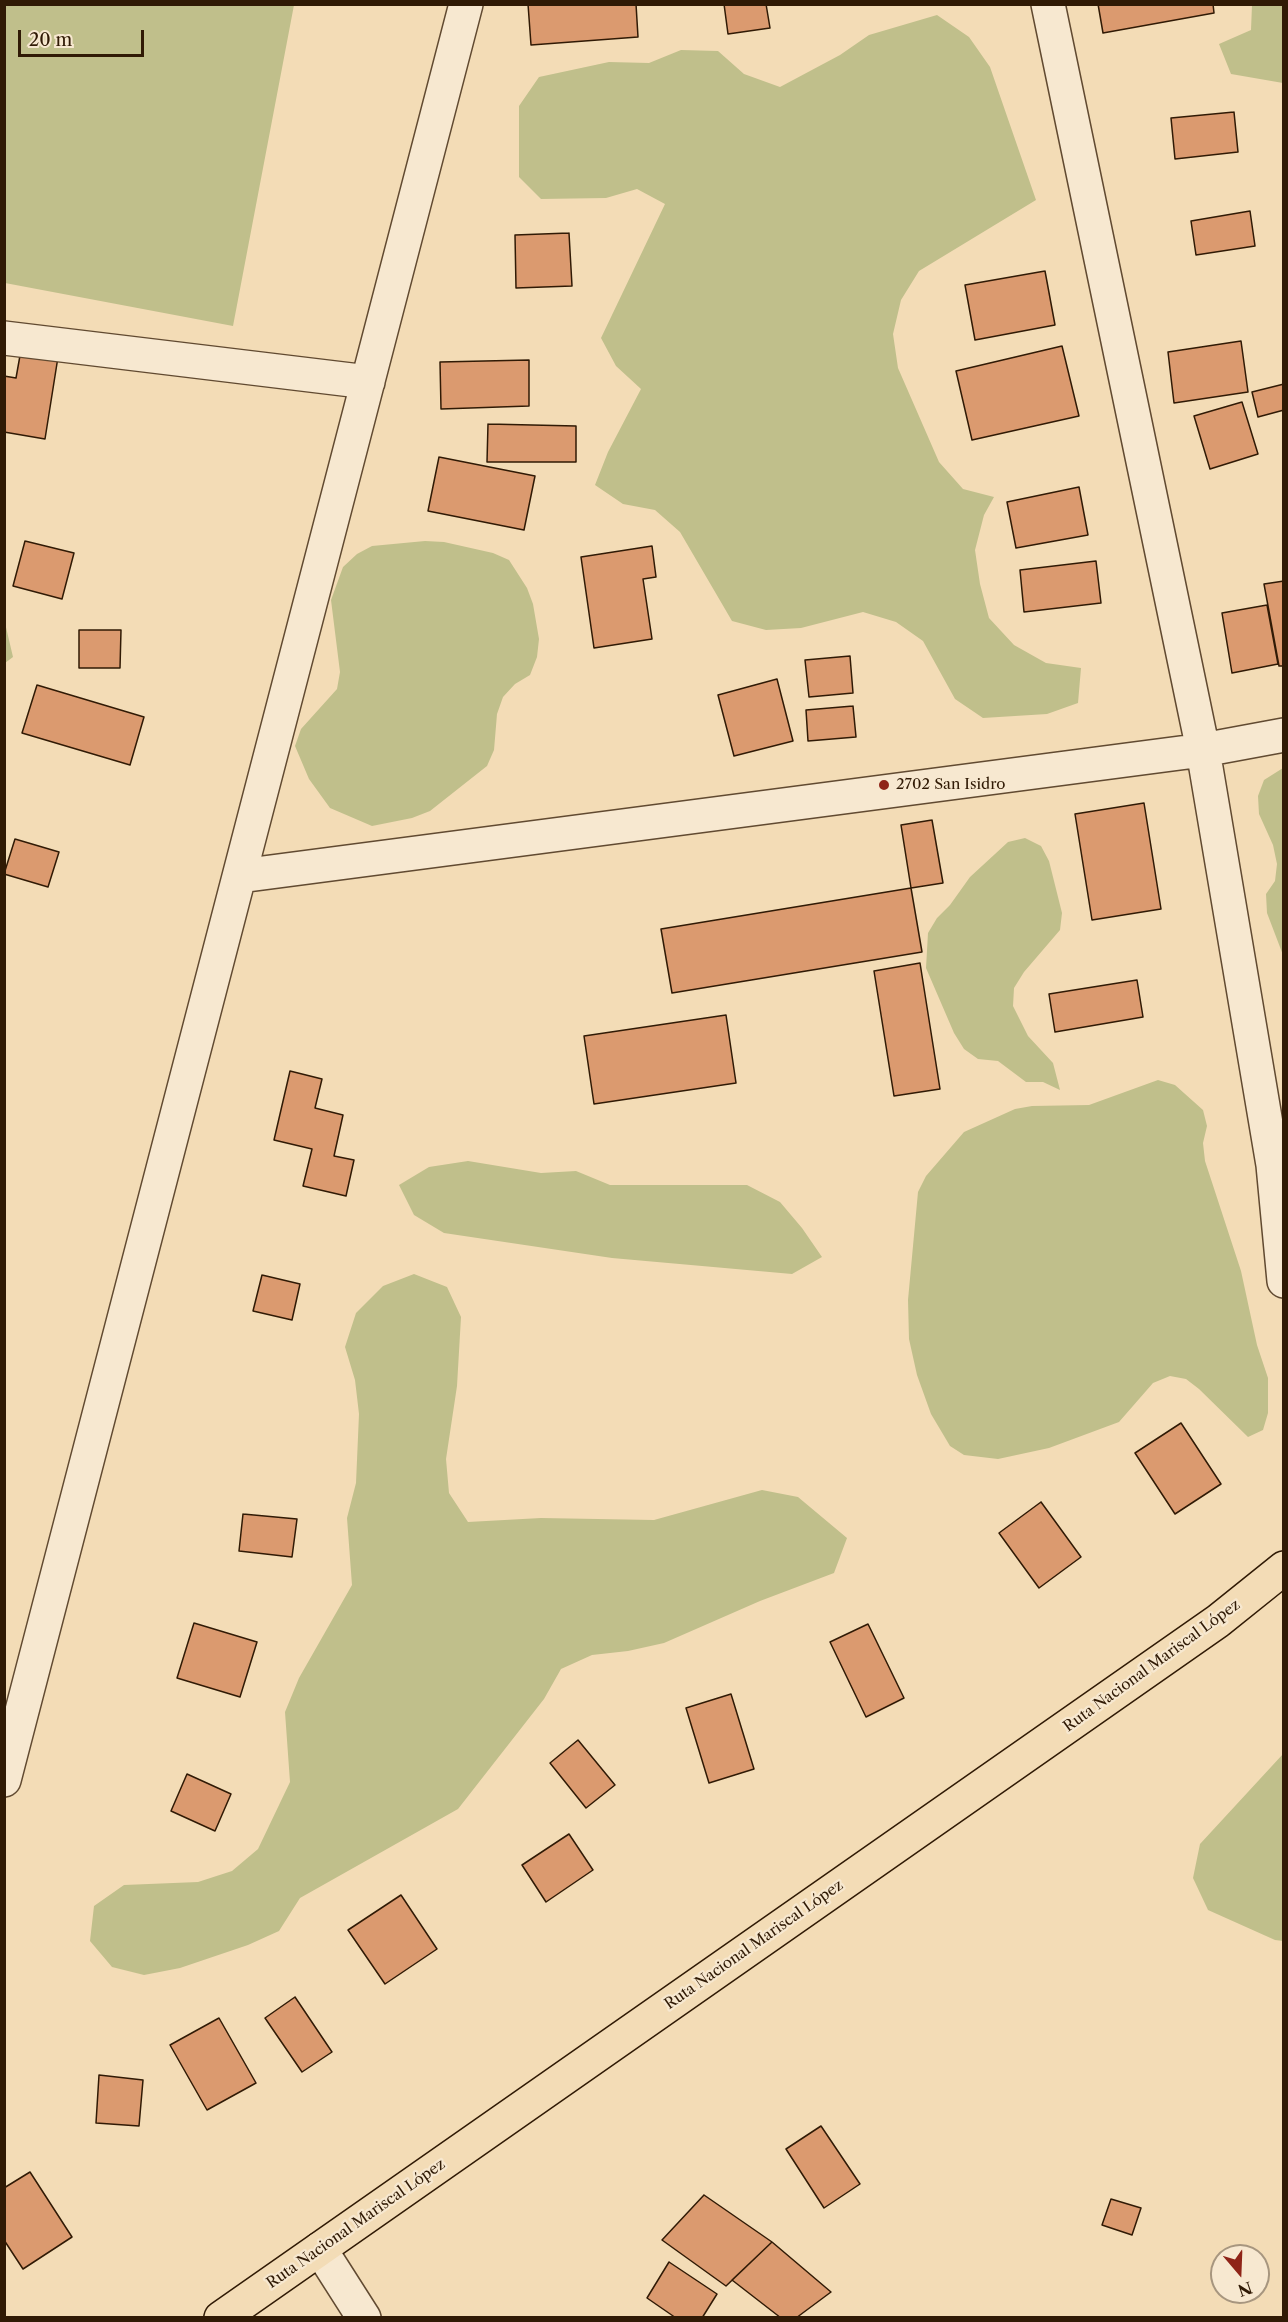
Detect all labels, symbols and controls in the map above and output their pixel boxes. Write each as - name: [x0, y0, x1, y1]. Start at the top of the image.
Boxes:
- scale bar: [21, 18, 147, 56]
- text: 20 m: [29, 29, 72, 51]
- place label: 2702 San Isidro: [896, 776, 1005, 794]
- marker: 2702 San Isidro: [877, 778, 891, 792]
- street label: Ruta Nacional Mariscal López: [1060, 1596, 1244, 1736]
- street label: Ruta Nacional Mariscal López: [661, 1876, 847, 2014]
- street label: Ruta Nacional Mariscal López: [263, 2155, 449, 2293]
- north arrow: [1210, 2244, 1270, 2304]
- text: N: [1235, 2277, 1255, 2301]

